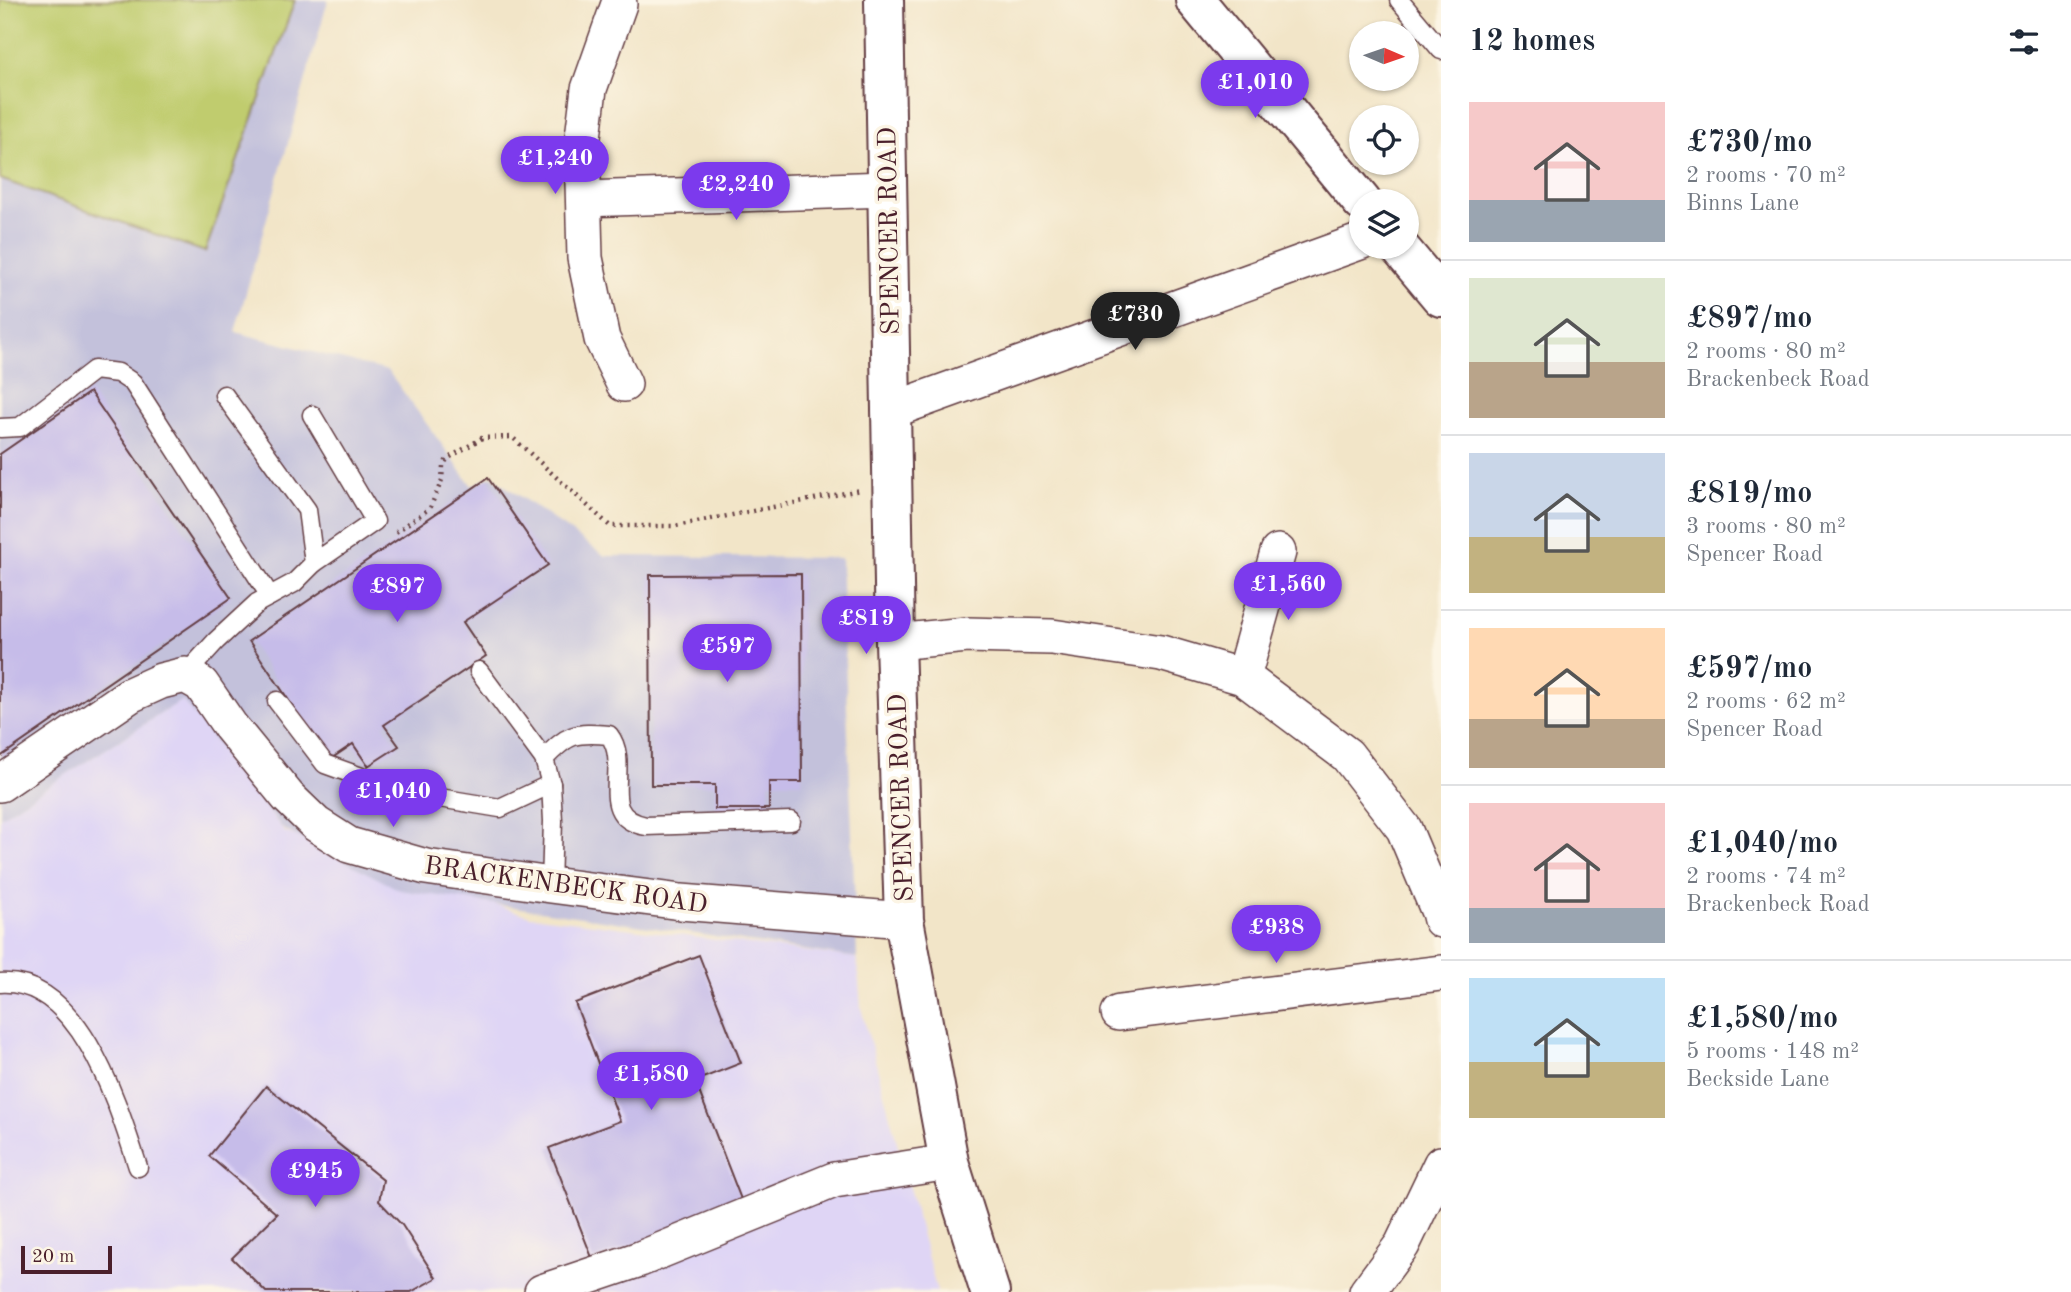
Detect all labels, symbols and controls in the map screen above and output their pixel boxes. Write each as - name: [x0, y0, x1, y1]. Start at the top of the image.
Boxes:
- north arrow: [1349, 21, 1419, 91]
- map controls: [1349, 21, 1419, 259]
- icon: filters: [2005, 23, 2043, 61]
- text: 12 homes: [1469, 27, 1595, 57]
- pin: £1,010: [1198, 60, 1312, 120]
- text: £1,010: [1217, 71, 1293, 94]
- button: locate: [1349, 105, 1419, 175]
- street label: SPENCER ROAD: [875, 127, 905, 335]
- text: £730/mo: [1686, 128, 1812, 158]
- icon: home: [1525, 130, 1609, 214]
- pin: £1,240: [498, 136, 612, 196]
- text: £1,240: [517, 147, 593, 170]
- pin: £2,240: [679, 162, 793, 222]
- text: 2 rooms · 70 m²: [1686, 164, 1846, 187]
- text: £2,240: [698, 173, 774, 196]
- button: layers: [1349, 189, 1419, 259]
- text: Binns Lane: [1686, 192, 1799, 215]
- pin: £730: [1094, 292, 1176, 352]
- text: £730: [1107, 303, 1163, 326]
- text: £897/mo: [1686, 304, 1812, 334]
- icon: home: [1525, 306, 1609, 390]
- text: 2 rooms · 80 m²: [1686, 340, 1846, 363]
- text: Brackenbeck Road: [1686, 368, 1870, 391]
- text: £819/mo: [1686, 479, 1812, 509]
- icon: home: [1525, 481, 1609, 565]
- text: 3 rooms · 80 m²: [1686, 515, 1846, 538]
- text: Spencer Road: [1686, 543, 1823, 566]
- pin: £1,560: [1231, 562, 1345, 622]
- pin: £897: [356, 564, 438, 624]
- text: £1,560: [1250, 573, 1326, 596]
- text: £897: [369, 575, 425, 598]
- pin: £819: [825, 596, 907, 656]
- text: £819: [838, 607, 894, 630]
- pin: £597: [686, 624, 768, 684]
- text: £597: [699, 635, 755, 658]
- text: £597/mo: [1686, 654, 1812, 684]
- icon: home: [1525, 656, 1609, 740]
- text: 2 rooms · 62 m²: [1686, 690, 1846, 713]
- street label: SPENCER ROAD: [885, 693, 919, 903]
- text: Spencer Road: [1686, 718, 1823, 741]
- pin: £1,040: [336, 770, 450, 829]
- text: £1,040: [355, 780, 431, 803]
- text: £1,040/mo: [1686, 829, 1838, 859]
- icon: home: [1525, 831, 1609, 915]
- street label: BRACKENBECK ROAD: [422, 853, 709, 919]
- text: 2 rooms · 74 m²: [1686, 865, 1846, 888]
- text: Brackenbeck Road: [1686, 893, 1870, 916]
- pin: £938: [1235, 906, 1317, 965]
- text: £938: [1248, 916, 1304, 939]
- text: £1,580/mo: [1686, 1004, 1838, 1034]
- icon: home: [1525, 1006, 1609, 1090]
- text: 5 rooms · 148 m²: [1686, 1040, 1859, 1063]
- pin: £1,580: [594, 1052, 708, 1112]
- text: £1,580: [613, 1063, 689, 1086]
- text: Beckside Lane: [1686, 1068, 1829, 1091]
- pin: £945: [274, 1150, 356, 1209]
- text: £945: [287, 1160, 343, 1183]
- scale bar: [21, 1243, 112, 1275]
- text: 20 m: [32, 1248, 74, 1267]

